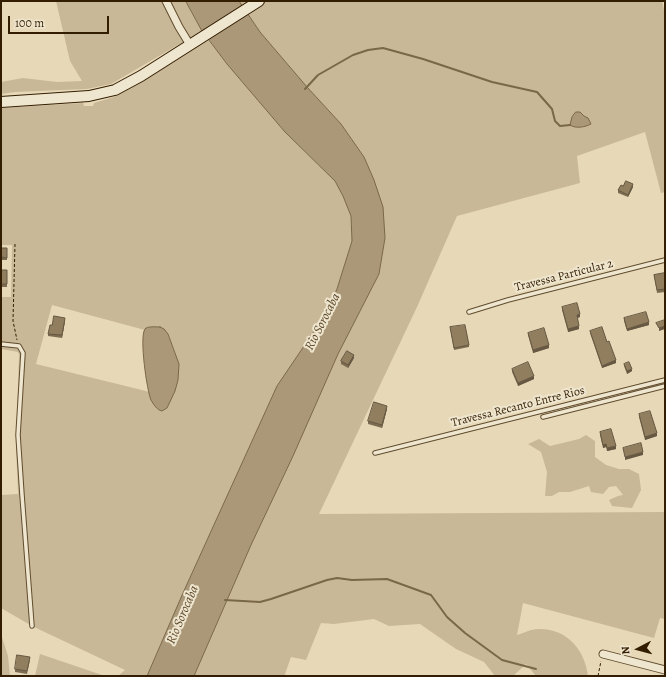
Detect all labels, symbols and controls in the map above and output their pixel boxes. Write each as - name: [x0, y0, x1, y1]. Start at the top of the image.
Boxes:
- scale bar: [10, 8, 111, 34]
- text: 100 m: [15, 15, 44, 31]
- street label: Travessa Particular 2: [513, 257, 615, 295]
- water label: Rio Sorocaba: [302, 291, 344, 353]
- street label: Travessa Recanto Entre Rios: [450, 383, 586, 431]
- water label: Rio Sorocaba: [164, 584, 202, 646]
- north arrow: [618, 629, 658, 669]
- text: N: [618, 646, 633, 655]

